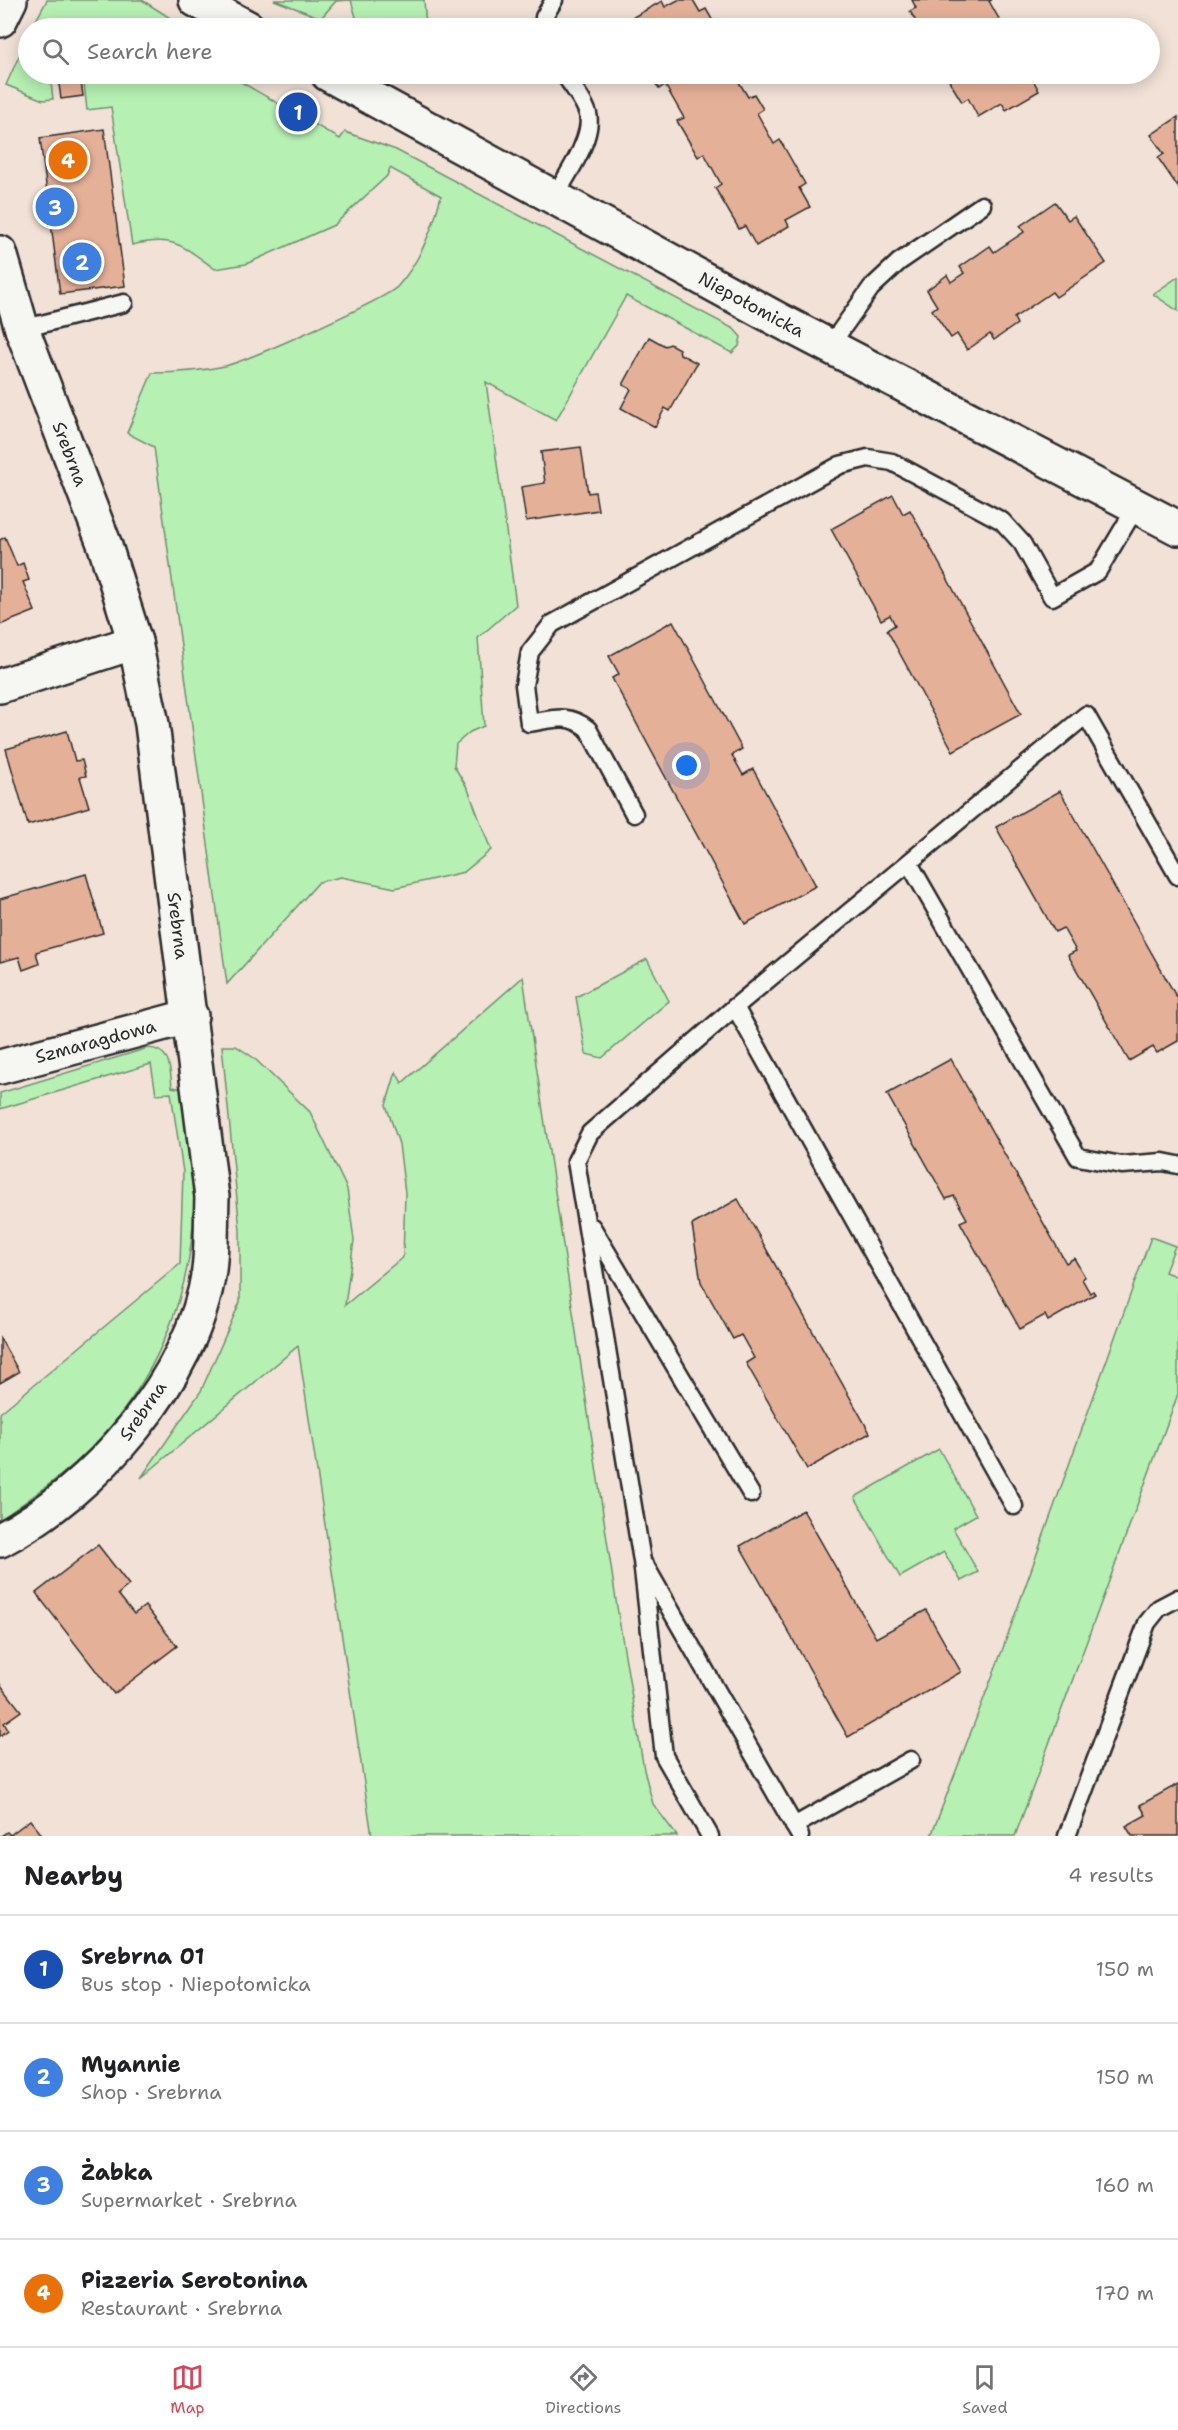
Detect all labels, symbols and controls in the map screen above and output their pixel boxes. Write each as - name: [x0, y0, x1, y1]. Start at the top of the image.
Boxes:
- search box: [18, 18, 1160, 84]
- icon: search: [39, 35, 72, 68]
- text: Search here: [87, 37, 213, 66]
- pin: 1: [278, 90, 318, 134]
- pin: 4: [48, 138, 88, 182]
- pin: 3: [36, 184, 74, 230]
- pin: 2: [62, 240, 101, 284]
- street label: Niepołomicka: [694, 266, 808, 343]
- street label: Srebrna: [47, 418, 93, 490]
- your location: [672, 751, 701, 780]
- street label: Srebrna: [161, 891, 194, 961]
- street label: Szmaragdowa: [33, 1014, 159, 1069]
- street label: Srebrna: [114, 1377, 172, 1445]
- text: Nearby: [24, 1858, 123, 1893]
- text: 4 results: [1068, 1862, 1154, 1888]
- text: Srebrna 01: [81, 1942, 204, 1971]
- text: 1: [39, 1956, 48, 1982]
- text: 150 m: [1096, 1956, 1154, 1982]
- text: Bus stop · Niepołomicka: [81, 1971, 311, 1997]
- text: Myannie: [81, 2050, 181, 2079]
- text: 2: [37, 2064, 51, 2090]
- text: 150 m: [1096, 2064, 1154, 2090]
- text: Shop · Srebrna: [81, 2079, 222, 2105]
- text: Żabka: [81, 2158, 153, 2187]
- text: 3: [37, 2172, 51, 2198]
- text: 160 m: [1095, 2172, 1154, 2198]
- text: Supermarket · Srebrna: [81, 2187, 297, 2213]
- text: Pizzeria Serotonina: [81, 2266, 307, 2295]
- text: 4: [37, 2280, 51, 2306]
- text: 170 m: [1095, 2280, 1154, 2306]
- text: Restaurant · Srebrna: [81, 2295, 282, 2321]
- tab: Map: [170, 2361, 205, 2418]
- tab: Directions: [545, 2361, 622, 2418]
- tab: Saved: [962, 2361, 1008, 2418]

